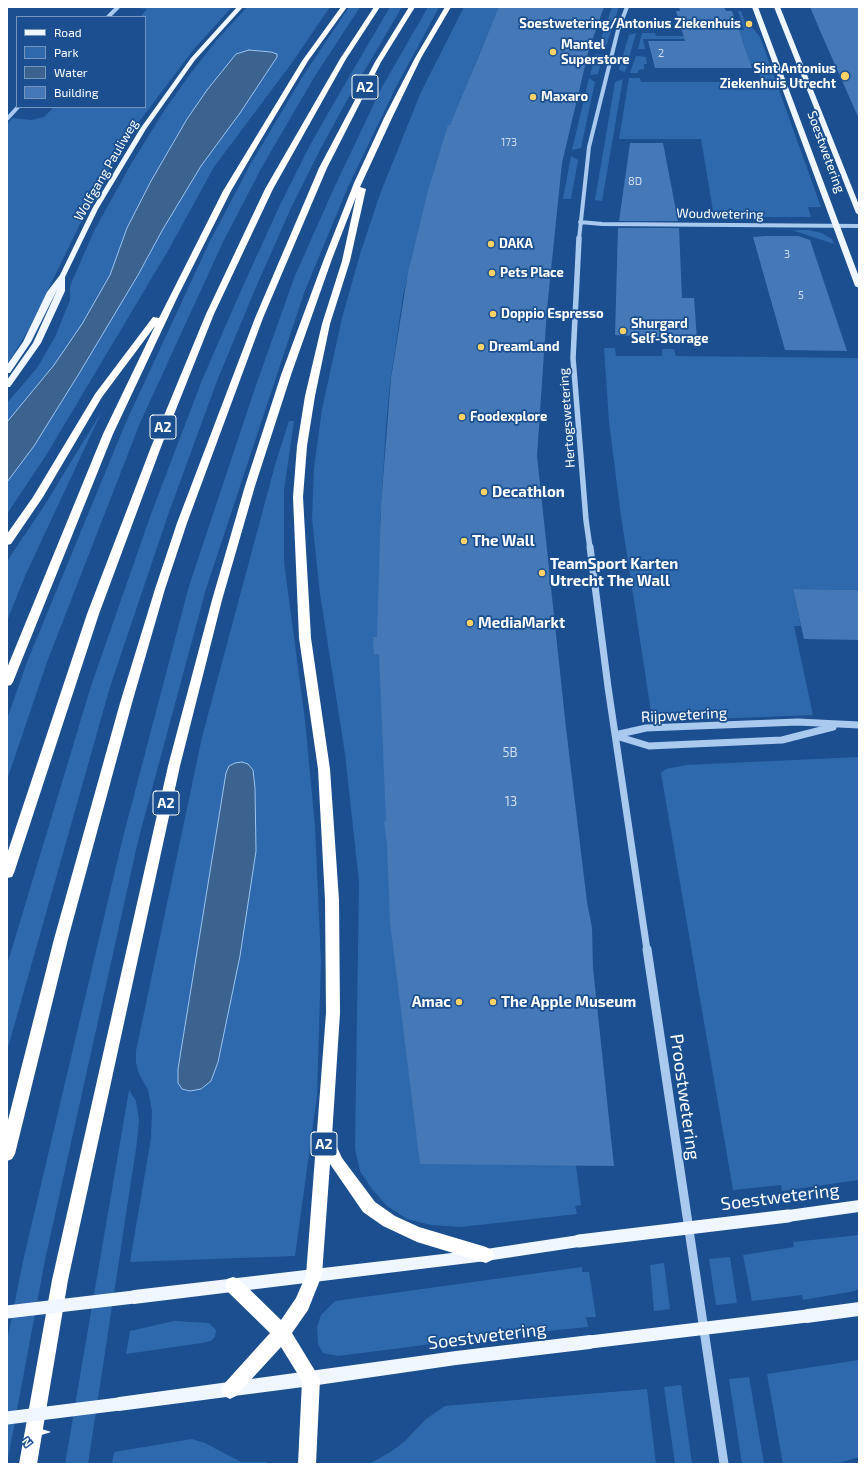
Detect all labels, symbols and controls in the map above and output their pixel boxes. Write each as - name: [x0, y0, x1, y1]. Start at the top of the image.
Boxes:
- legend: [16, 16, 146, 108]
- place label: Soestwetering/Antonius Ziekenhuis: [519, 16, 741, 32]
- marker: Soestwetering/Antonius Ziekenhuis: [744, 19, 754, 29]
- text: Road: [54, 25, 82, 39]
- place label: Mantel Superstore: [561, 37, 630, 68]
- text: Park: [54, 45, 79, 59]
- house number: 2: [658, 46, 664, 60]
- marker: Mantel Superstore: [548, 47, 558, 57]
- place label: Sint Antonius Ziekenhuis Utrecht: [720, 61, 836, 92]
- text: Water: [54, 65, 88, 79]
- marker: Sint Antonius Ziekenhuis Utrecht: [839, 70, 851, 82]
- road number: A2: [352, 75, 378, 99]
- text: Building: [54, 85, 98, 99]
- place label: Maxaro: [541, 89, 588, 105]
- marker: Maxaro: [528, 92, 538, 102]
- street label: Soestwetering: [804, 109, 848, 195]
- street label: Wolfgang Pauliweg: [71, 117, 141, 223]
- house number: 173: [501, 135, 517, 149]
- house number: 8D: [628, 174, 642, 188]
- street label: Woudwetering: [676, 205, 764, 223]
- place label: DAKA: [499, 236, 533, 252]
- marker: DAKA: [486, 239, 496, 249]
- house number: 3: [784, 247, 790, 261]
- place label: Pets Place: [500, 265, 564, 281]
- marker: Pets Place: [487, 268, 497, 278]
- house number: 5: [798, 288, 804, 302]
- place label: Doppio Espresso: [501, 306, 604, 322]
- marker: Doppio Espresso: [488, 309, 498, 319]
- place label: Shurgard Self-Storage: [631, 316, 709, 347]
- marker: Shurgard Self-Storage: [618, 326, 628, 336]
- place label: DreamLand: [489, 339, 559, 355]
- marker: DreamLand: [476, 342, 486, 352]
- street label: Hertogswetering: [556, 368, 578, 468]
- place label: Foodexplore: [470, 409, 547, 425]
- marker: Foodexplore: [457, 412, 467, 422]
- road number: A2: [150, 415, 176, 439]
- place label: Decathlon: [492, 483, 565, 501]
- marker: Decathlon: [479, 487, 489, 497]
- place label: The Wall: [472, 532, 535, 550]
- marker: The Wall: [459, 536, 469, 546]
- place label: TeamSport Karten Utrecht The Wall: [550, 555, 678, 590]
- marker: TeamSport Karten Utrecht The Wall: [537, 568, 547, 578]
- place label: MediaMarkt: [478, 614, 565, 632]
- marker: MediaMarkt: [465, 618, 475, 628]
- street label: Rijpwetering: [640, 704, 728, 726]
- house number: 5B: [502, 745, 518, 761]
- road number: A2: [153, 791, 179, 815]
- house number: 13: [505, 794, 517, 810]
- place label: Amac: [412, 993, 451, 1011]
- place label: The Apple Museum: [501, 993, 636, 1011]
- marker: Amac: [454, 997, 464, 1007]
- marker: The Apple Museum: [488, 997, 498, 1007]
- street label: Proostwetering: [665, 1033, 705, 1161]
- road number: A2: [311, 1132, 337, 1156]
- street label: Soestwetering: [720, 1179, 840, 1215]
- street label: Soestwetering: [427, 1318, 547, 1354]
- north arrow: [16, 1415, 56, 1455]
- text: N: [19, 1436, 34, 1450]

